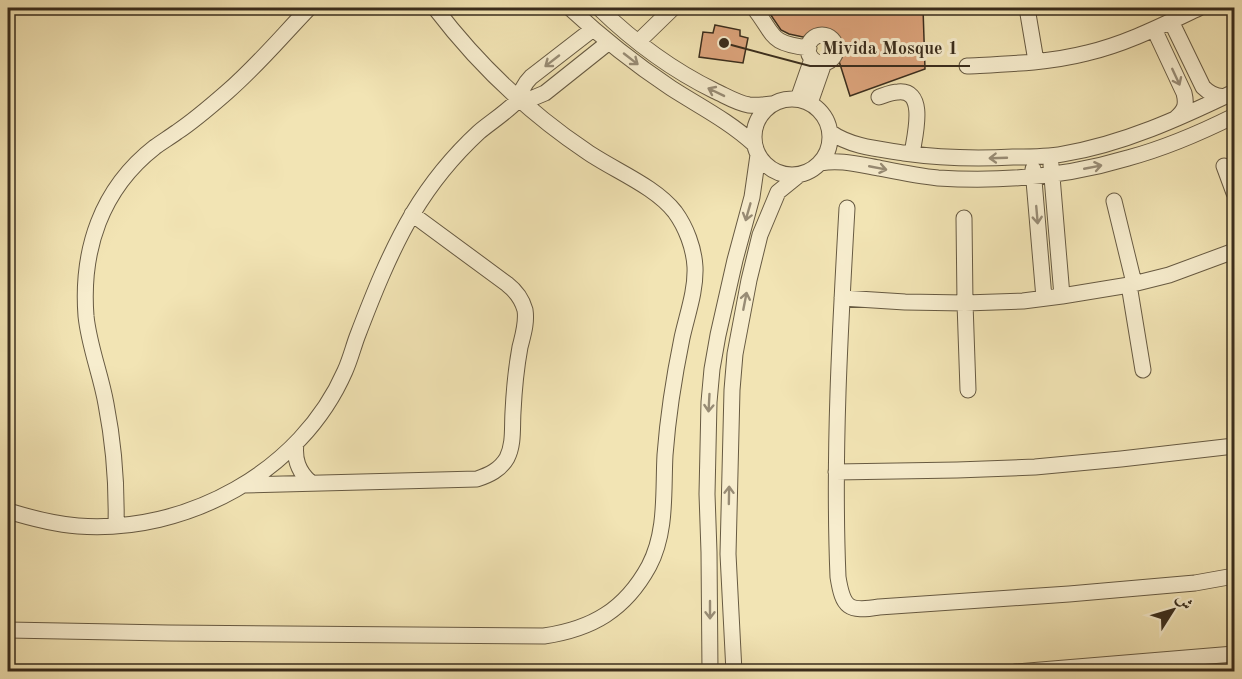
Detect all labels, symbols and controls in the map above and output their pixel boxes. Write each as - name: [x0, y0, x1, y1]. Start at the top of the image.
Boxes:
- callout: Mivida Mosque 1: [810, 30, 970, 66]
- text: Mivida Mosque 1: [822, 40, 958, 58]
- one-way arrow: [622, 53, 638, 65]
- one-way arrow: [544, 54, 560, 67]
- one-way arrow: [1171, 67, 1183, 85]
- one-way arrow: [707, 85, 725, 97]
- one-way arrow: [989, 152, 1009, 163]
- one-way arrow: [1083, 160, 1102, 172]
- one-way arrow: [868, 163, 888, 174]
- one-way arrow: [742, 202, 753, 221]
- one-way arrow: [1032, 204, 1043, 224]
- one-way arrow: [740, 292, 751, 312]
- one-way arrow: [703, 392, 714, 412]
- one-way arrow: [724, 486, 735, 506]
- north arrow: [1143, 580, 1203, 640]
- text: ش: [1172, 591, 1195, 613]
- one-way arrow: [704, 600, 716, 620]

